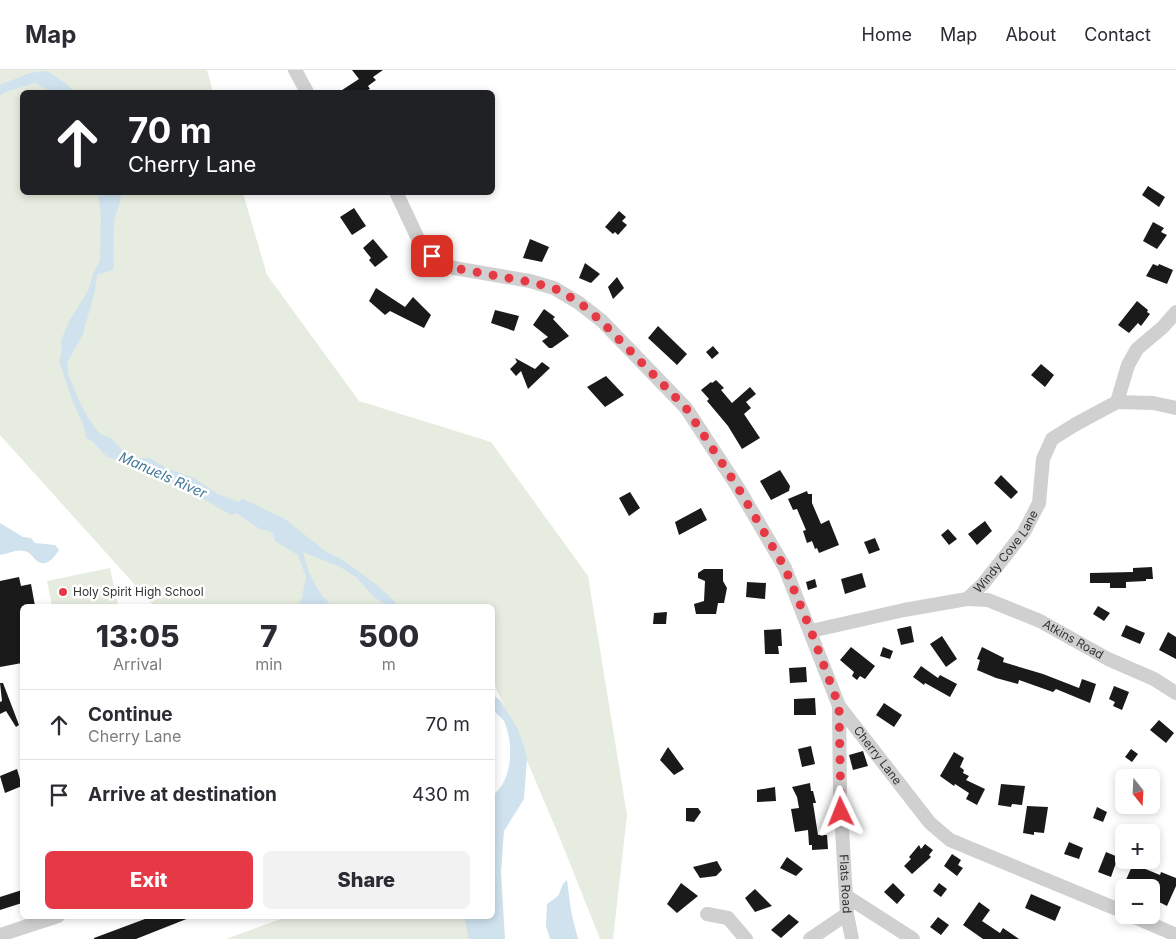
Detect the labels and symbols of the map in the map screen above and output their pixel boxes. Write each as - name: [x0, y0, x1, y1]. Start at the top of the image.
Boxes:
- pin: [411, 235, 453, 277]
- water label: Manuels River: [117, 448, 210, 502]
- street label: Windy Cove Lane: [970, 508, 1041, 596]
- place label: Holy Spirit High School: [73, 584, 204, 599]
- marker: Holy Spirit High School: [57, 586, 69, 598]
- street label: Atkins Road: [1040, 616, 1106, 662]
- street label: Cherry Lane: [851, 723, 905, 788]
- north arrow: [1115, 769, 1160, 814]
- position arrow: [814, 785, 866, 837]
- street label: Flats Road: [836, 854, 855, 914]

